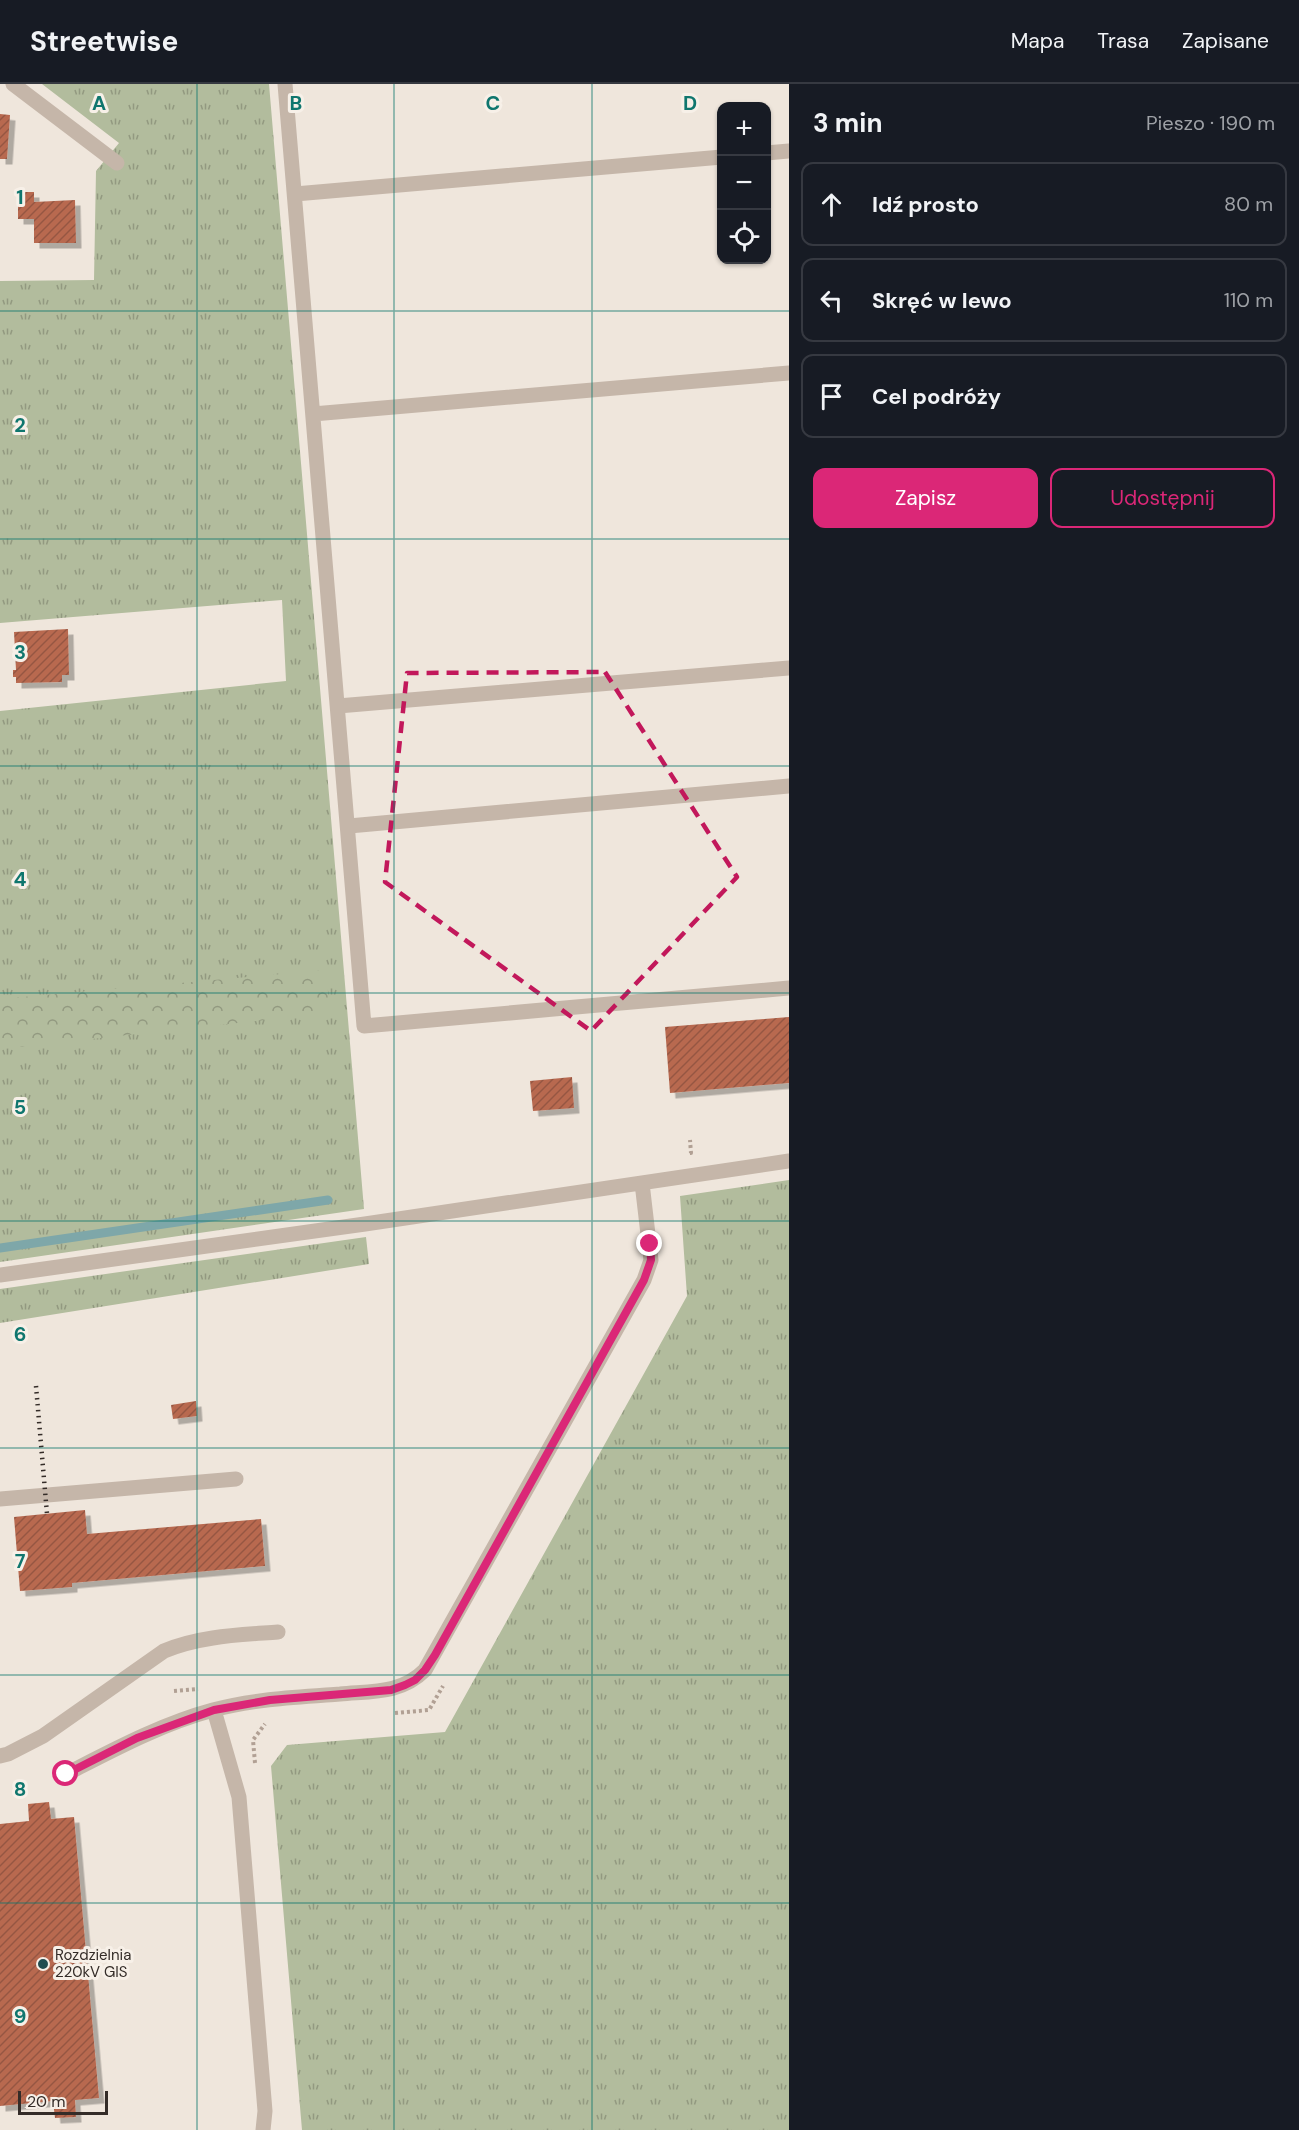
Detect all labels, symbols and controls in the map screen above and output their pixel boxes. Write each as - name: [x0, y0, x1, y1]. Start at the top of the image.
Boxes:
- text: Streetwise: [30, 23, 178, 60]
- text: Mapa: [1011, 27, 1064, 55]
- text: Trasa: [1097, 27, 1149, 55]
- text: Zapisane: [1182, 27, 1269, 55]
- text: A: [92, 90, 106, 116]
- text: B: [290, 90, 302, 116]
- text: C: [486, 90, 500, 116]
- text: D: [683, 90, 697, 116]
- map controls: [717, 102, 771, 264]
- button: +: [717, 102, 771, 156]
- text: 3 min: [813, 106, 882, 140]
- text: Pieszo · 190 m: [1146, 110, 1275, 136]
- button: −: [717, 156, 771, 210]
- text: 1: [16, 184, 24, 210]
- icon: ahead: [815, 188, 848, 221]
- text: Idź prosto: [872, 190, 979, 219]
- text: 80 m: [1224, 191, 1273, 217]
- button: locate: [717, 210, 771, 264]
- icon: left: [815, 284, 848, 317]
- text: Skręć w lewo: [872, 286, 1012, 315]
- text: 110 m: [1224, 287, 1273, 313]
- icon: arrive: [815, 380, 848, 413]
- text: Cel podróży: [872, 382, 1001, 411]
- text: 2: [14, 412, 26, 438]
- button: Zapisz: [813, 468, 1038, 528]
- button: Udostępnij: [1050, 468, 1275, 528]
- text: 3: [14, 639, 26, 665]
- text: 4: [14, 866, 27, 892]
- text: 5: [14, 1094, 26, 1120]
- route end: [636, 1230, 662, 1256]
- text: 6: [14, 1321, 26, 1347]
- text: 7: [15, 1548, 26, 1574]
- route start: [52, 1760, 78, 1786]
- text: 8: [14, 1776, 26, 1802]
- place label: Rozdzielnia 220kV GIS: [55, 1945, 131, 1982]
- marker: Rozdzielnia 220kV GIS: [36, 1957, 50, 1971]
- text: 9: [14, 2003, 26, 2029]
- scale bar: [18, 2088, 108, 2116]
- text: 20 m: [27, 2091, 66, 2112]

